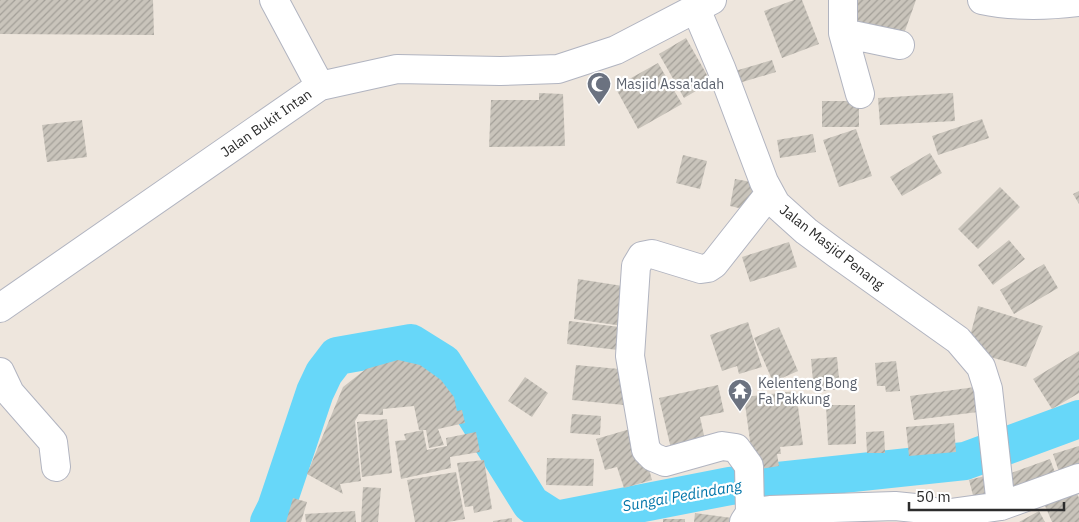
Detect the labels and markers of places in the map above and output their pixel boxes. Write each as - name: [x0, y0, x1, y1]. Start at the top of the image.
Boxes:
- mosque icon: Masjid Assa'adah: [586, 71, 612, 105]
- place label: Masjid Assa'adah: [616, 75, 724, 93]
- place label: Kelenteng Bong Fa Pakkung: [758, 374, 858, 408]
- temple icon: Kelenteng Bong Fa Pakkung: [727, 378, 753, 412]

